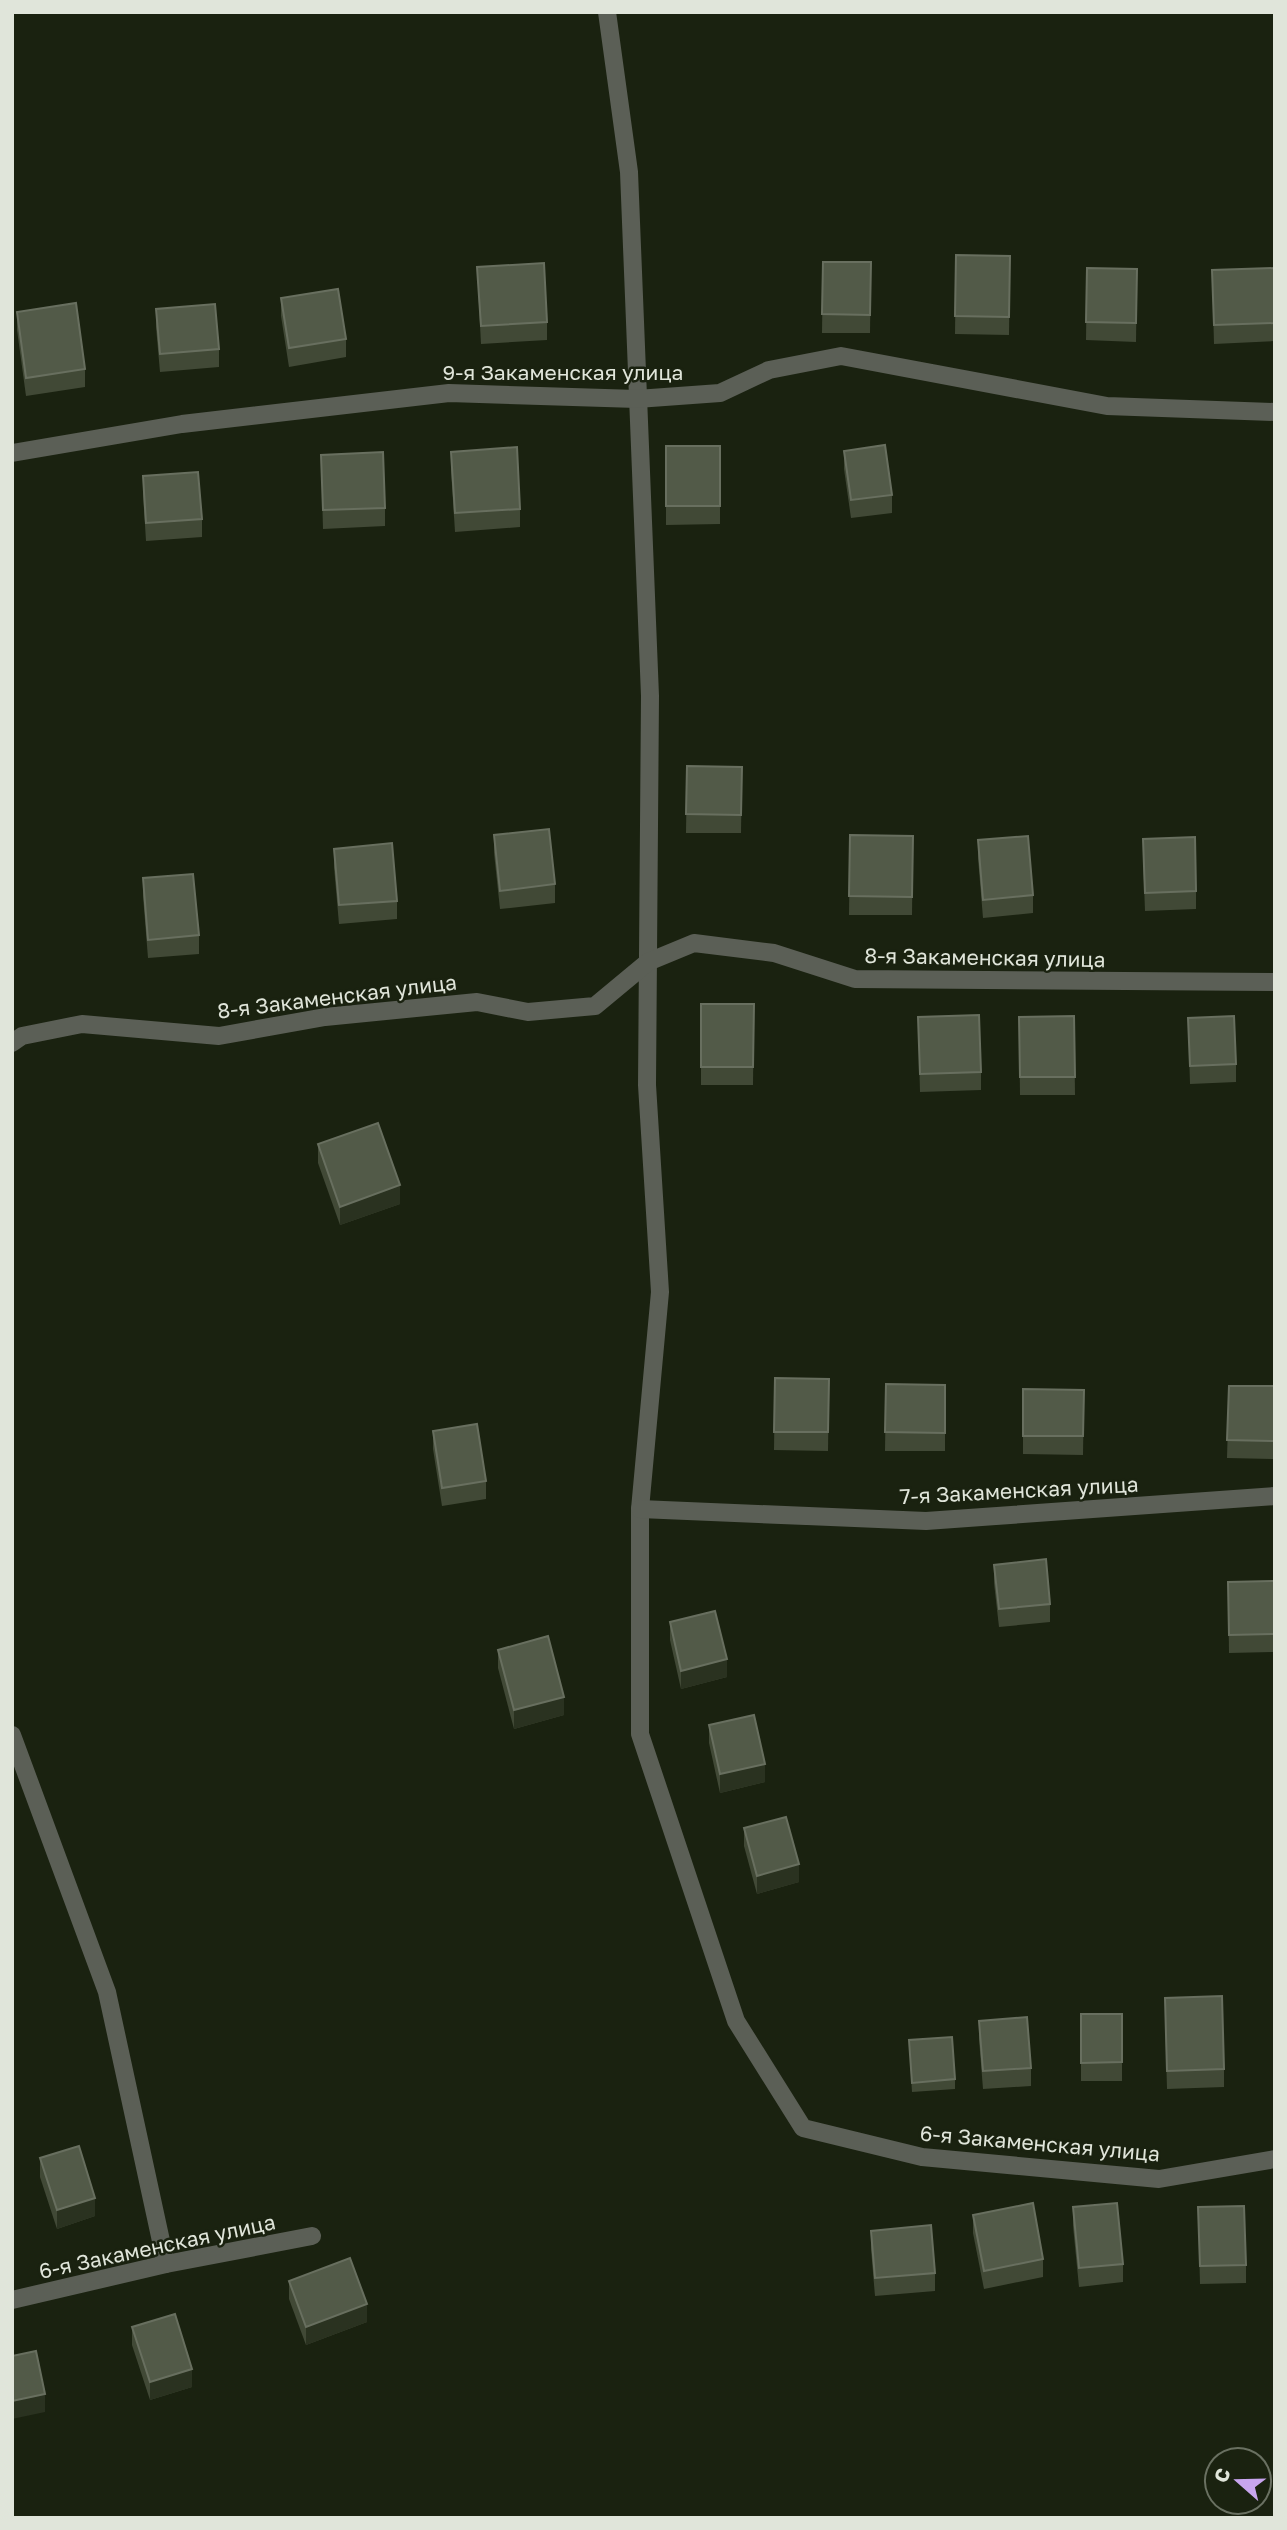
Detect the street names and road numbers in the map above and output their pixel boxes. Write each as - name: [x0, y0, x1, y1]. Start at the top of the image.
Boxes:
- street label: 9-я Закаменская улица: [443, 359, 683, 385]
- street label: 8-я Закаменская улица: [864, 942, 1106, 972]
- street label: 8-я Закаменская улица: [216, 968, 458, 1024]
- street label: 7-я Закаменская улица: [899, 1471, 1139, 1509]
- street label: 6-я Закаменская улица: [919, 2120, 1161, 2166]
- street label: 6-я Закаменская улица: [36, 2208, 278, 2284]

